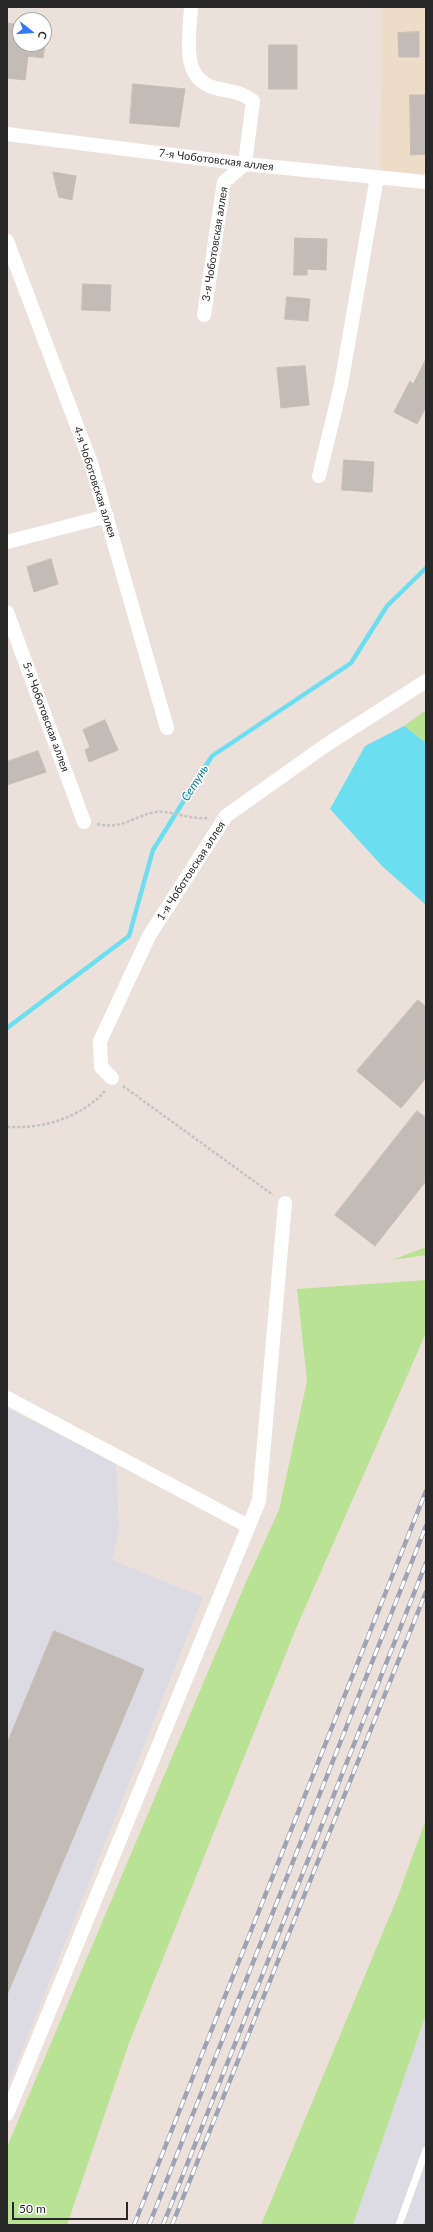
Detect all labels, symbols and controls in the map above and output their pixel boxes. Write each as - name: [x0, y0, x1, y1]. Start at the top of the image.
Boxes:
- north arrow: [12, 12, 52, 52]
- text: С: [36, 30, 50, 41]
- street label: 7-я Чоботовская аллея: [158, 146, 274, 174]
- street label: 3-я Чоботовская аллея: [199, 186, 231, 302]
- street label: 4-я Чоботовская аллея: [71, 425, 119, 539]
- street label: 5-я Чоботовская аллея: [20, 660, 72, 774]
- water label: Сетунь: [178, 762, 212, 804]
- street label: 1-я Чоботовская аллея: [154, 819, 228, 923]
- scale bar: [14, 2194, 130, 2220]
- text: 50 m: [19, 2201, 46, 2216]

